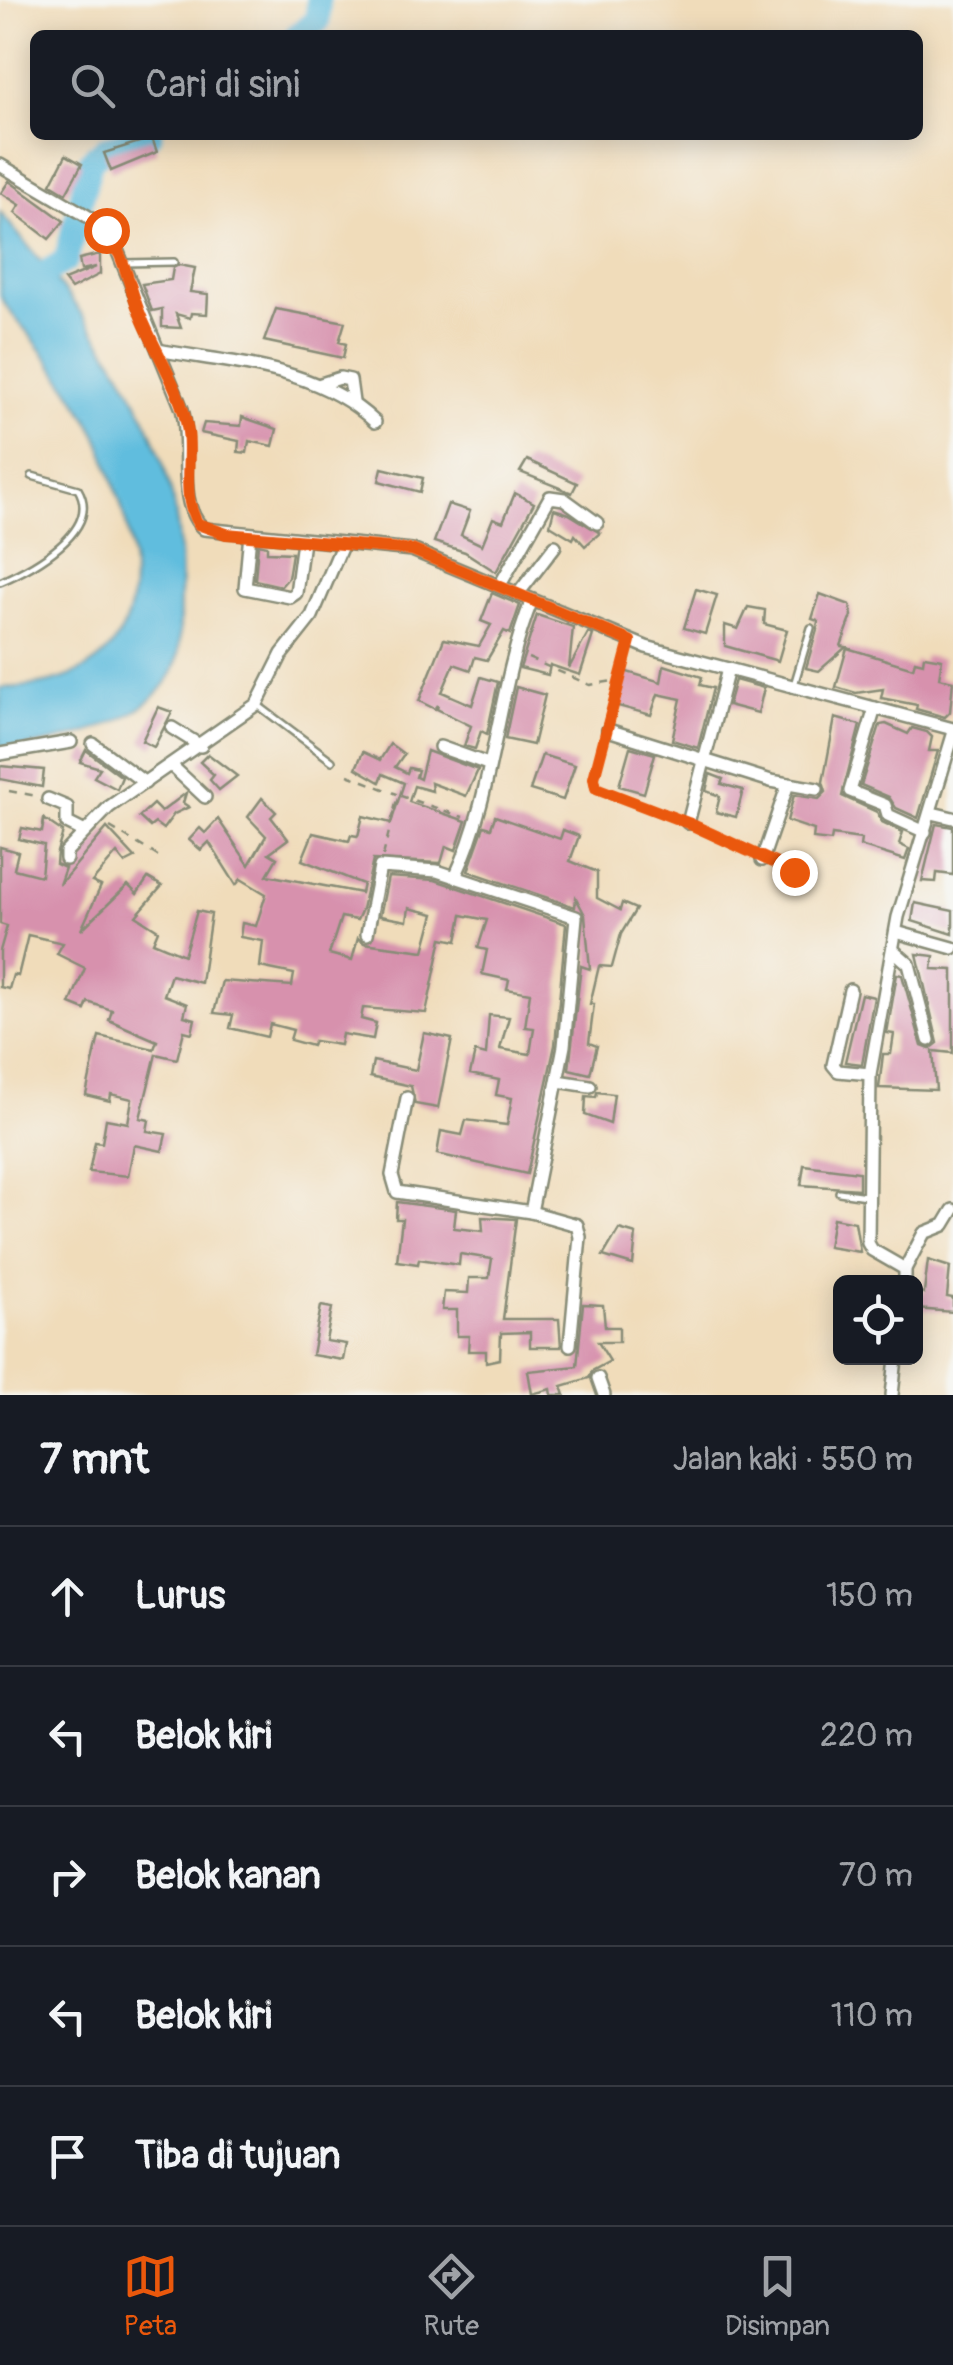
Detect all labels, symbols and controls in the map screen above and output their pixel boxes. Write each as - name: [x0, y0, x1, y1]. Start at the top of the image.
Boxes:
- search box: [30, 30, 923, 140]
- icon: search: [65, 58, 120, 113]
- text: Cari di sini: [145, 61, 300, 109]
- route start: [84, 208, 130, 254]
- route end: [772, 850, 818, 896]
- map controls: [833, 1275, 923, 1365]
- button: locate: [833, 1275, 923, 1365]
- text: 7 mnt: [40, 1434, 149, 1486]
- text: Jalan kaki · 550 m: [673, 1440, 913, 1480]
- icon: ahead: [40, 1569, 95, 1624]
- text: Lurus: [135, 1572, 225, 1620]
- text: 150 m: [826, 1576, 913, 1616]
- icon: left: [40, 1709, 95, 1764]
- text: Belok kiri: [135, 1712, 272, 1760]
- text: 220 m: [820, 1716, 913, 1756]
- icon: right: [40, 1849, 95, 1904]
- text: Belok kanan: [135, 1852, 321, 1900]
- text: 70 m: [839, 1856, 913, 1896]
- icon: left: [40, 1989, 95, 2044]
- text: Belok kiri: [135, 1992, 272, 2040]
- text: 110 m: [831, 1996, 913, 2036]
- icon: arrive: [40, 2129, 95, 2184]
- text: Tiba di tujuan: [135, 2132, 341, 2180]
- tab: Peta: [123, 2249, 178, 2344]
- tab: Rute: [424, 2249, 479, 2344]
- tab: Disimpan: [725, 2249, 830, 2344]

